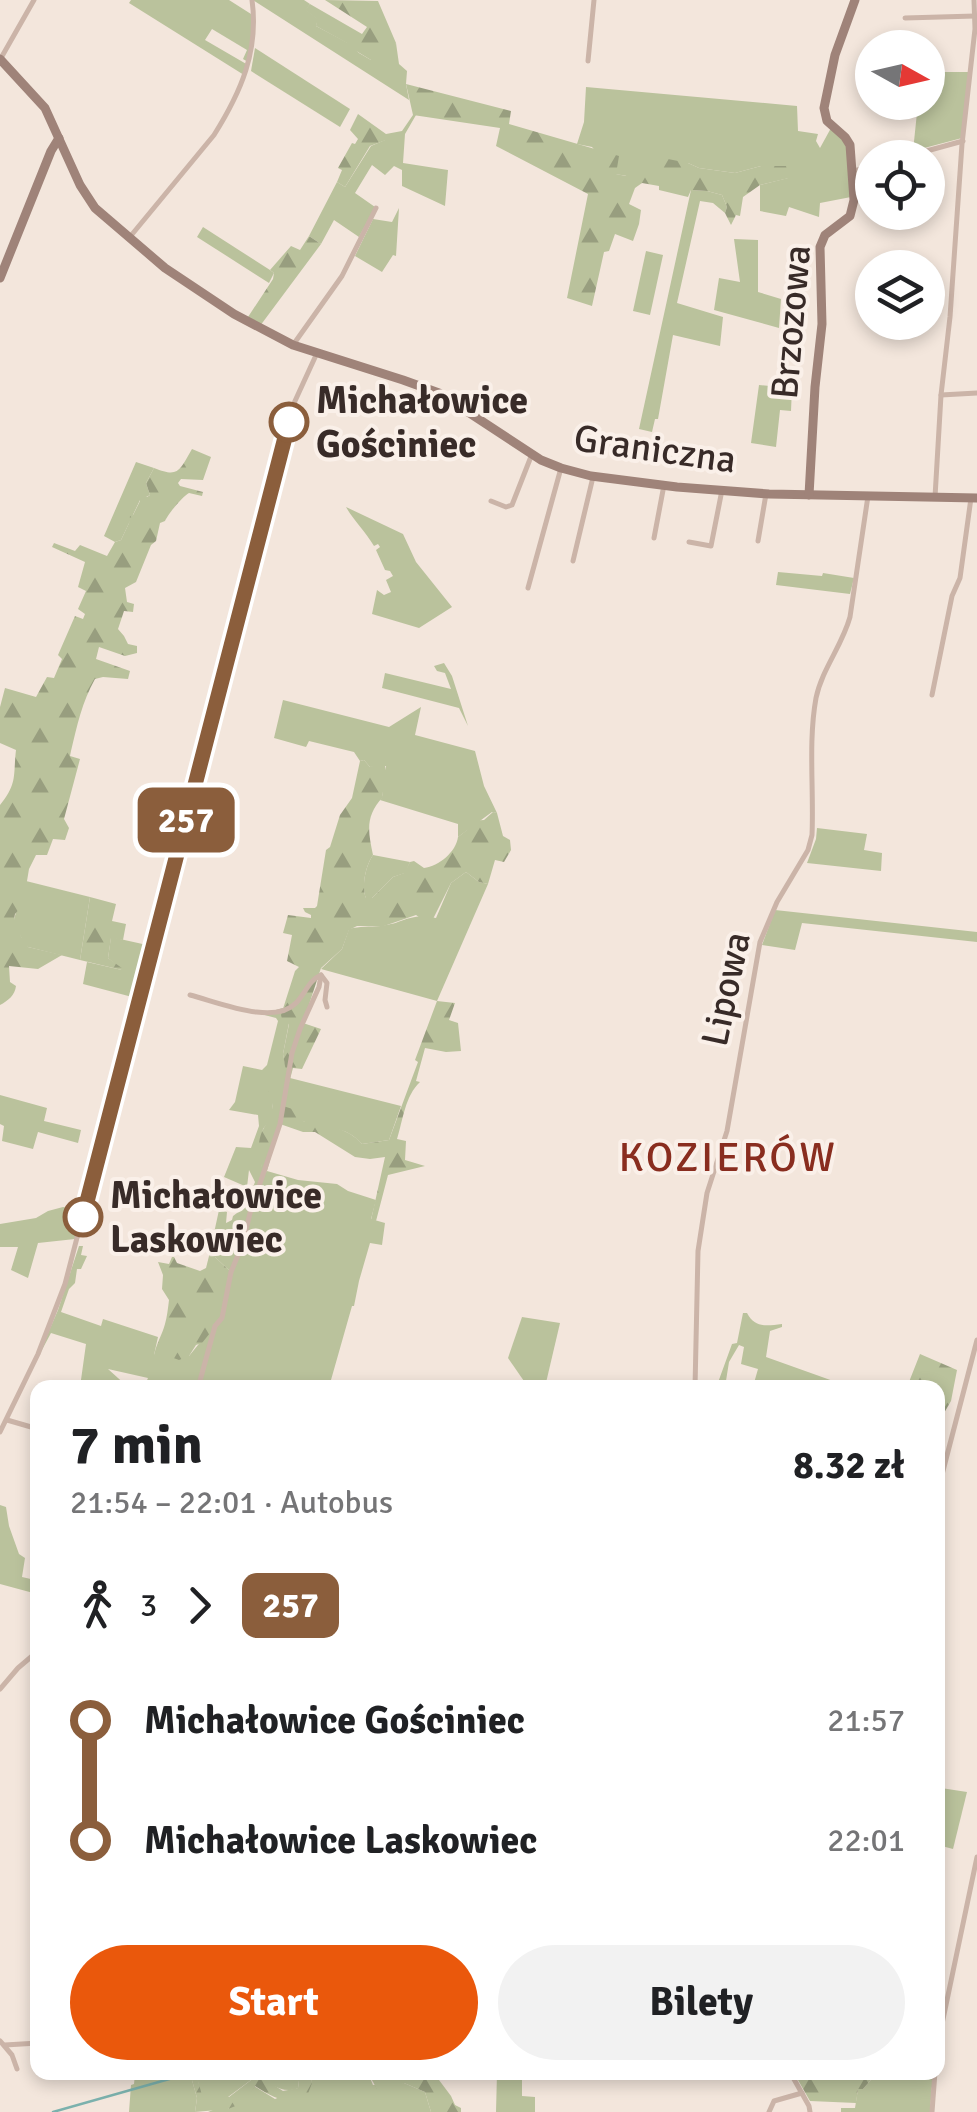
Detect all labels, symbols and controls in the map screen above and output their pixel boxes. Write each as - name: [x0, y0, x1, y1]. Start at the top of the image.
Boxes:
- north arrow: [855, 30, 945, 120]
- map controls: [855, 30, 945, 340]
- button: locate: [855, 140, 945, 230]
- street label: Brzozowa: [761, 243, 821, 401]
- button: layers: [855, 250, 945, 340]
- place label: Michałowice Gościniec: [316, 377, 528, 468]
- marker: Michałowice Gościniec: [270, 403, 308, 441]
- street label: Graniczna: [571, 414, 739, 484]
- line badge: 257: [128, 788, 244, 852]
- text: 257: [158, 799, 214, 842]
- street label: Lipowa: [691, 928, 761, 1050]
- district label: KOZIERÓW: [619, 1132, 837, 1183]
- place label: Michałowice Laskowiec: [110, 1172, 322, 1263]
- marker: Michałowice Laskowiec: [64, 1198, 102, 1236]
- text: 7 min: [70, 1411, 203, 1479]
- text: 8.32 zł: [793, 1442, 905, 1489]
- text: 21:54 – 22:01 · Autobus: [70, 1483, 393, 1522]
- icon: walk: [70, 1578, 125, 1633]
- icon: forward: [172, 1578, 227, 1633]
- text: 257: [262, 1584, 319, 1627]
- text: 3: [140, 1586, 157, 1625]
- text: Michałowice Gościniec: [144, 1697, 525, 1744]
- text: 21:57: [827, 1701, 905, 1740]
- text: Michałowice Laskowiec: [144, 1817, 537, 1864]
- text: 22:01: [827, 1821, 905, 1860]
- button: Start: [70, 1945, 478, 2060]
- button: Bilety: [498, 1945, 905, 2060]

